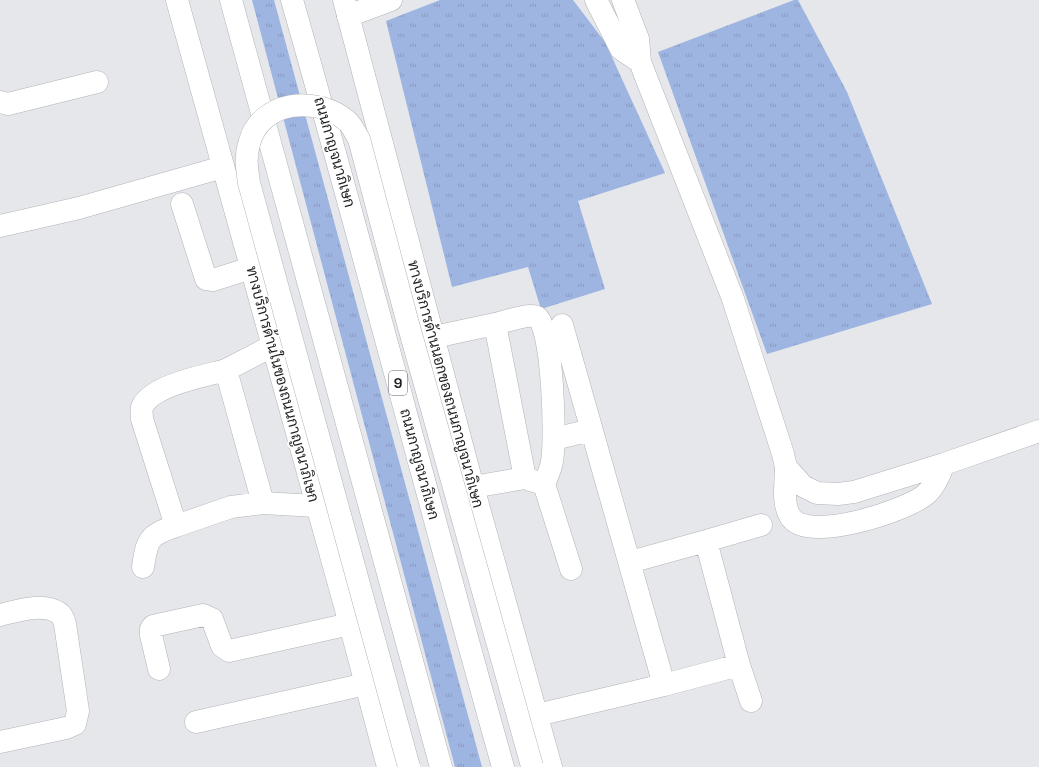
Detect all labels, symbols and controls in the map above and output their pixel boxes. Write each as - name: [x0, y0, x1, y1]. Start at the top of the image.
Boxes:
- street label: ถนนกาญจนาภิเษก: [310, 95, 360, 209]
- street label: ทางบริการด้านนอกของถนนกาญจนาภิเษก: [404, 258, 488, 510]
- street label: ทางบริการด้านในของถนนกาญจนาภิเษก: [242, 264, 324, 504]
- road number: 9: [389, 371, 407, 395]
- street label: ถนนกาญจนาภิเษก: [397, 407, 443, 521]

